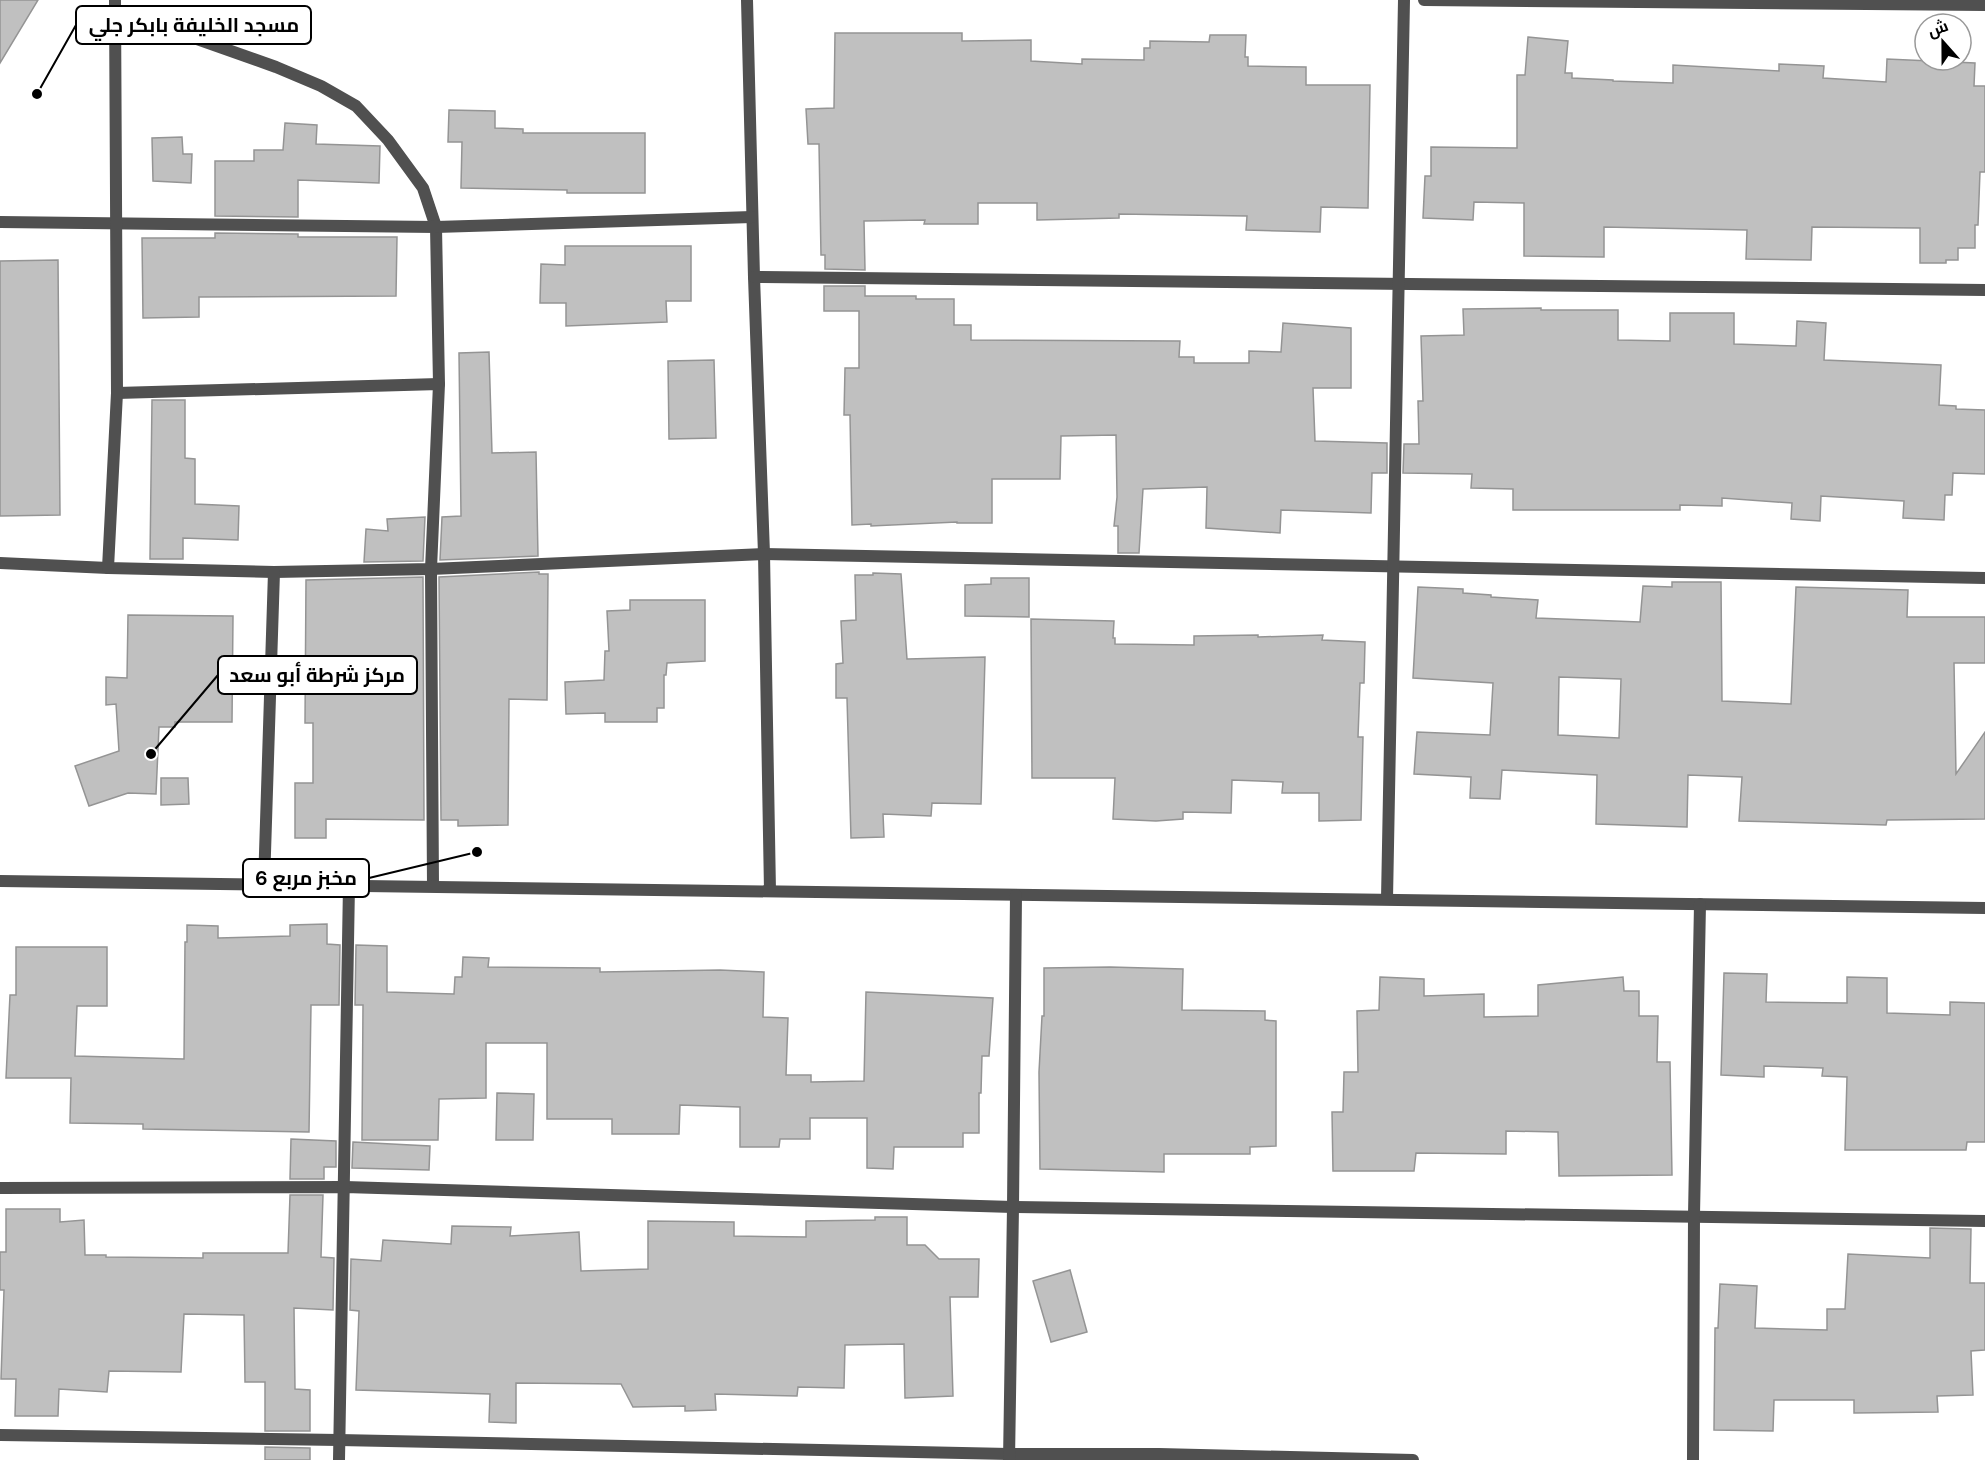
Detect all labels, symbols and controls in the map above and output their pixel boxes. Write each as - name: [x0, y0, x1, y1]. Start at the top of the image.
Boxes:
- callout: مسجد الخليفة بابكر جلي: [76, 6, 311, 44]
- text: مسجد الخليفة بابكر جلي: [89, 12, 299, 41]
- north arrow: [1913, 12, 1973, 72]
- text: ش: [1924, 15, 1951, 42]
- callout: مركز شرطة أبو سعد: [218, 656, 417, 694]
- text: مركز شرطة أبو سعد: [229, 661, 405, 688]
- callout: مخبز مربع 6: [243, 859, 369, 897]
- text: مخبز مربع 6: [255, 865, 357, 892]

